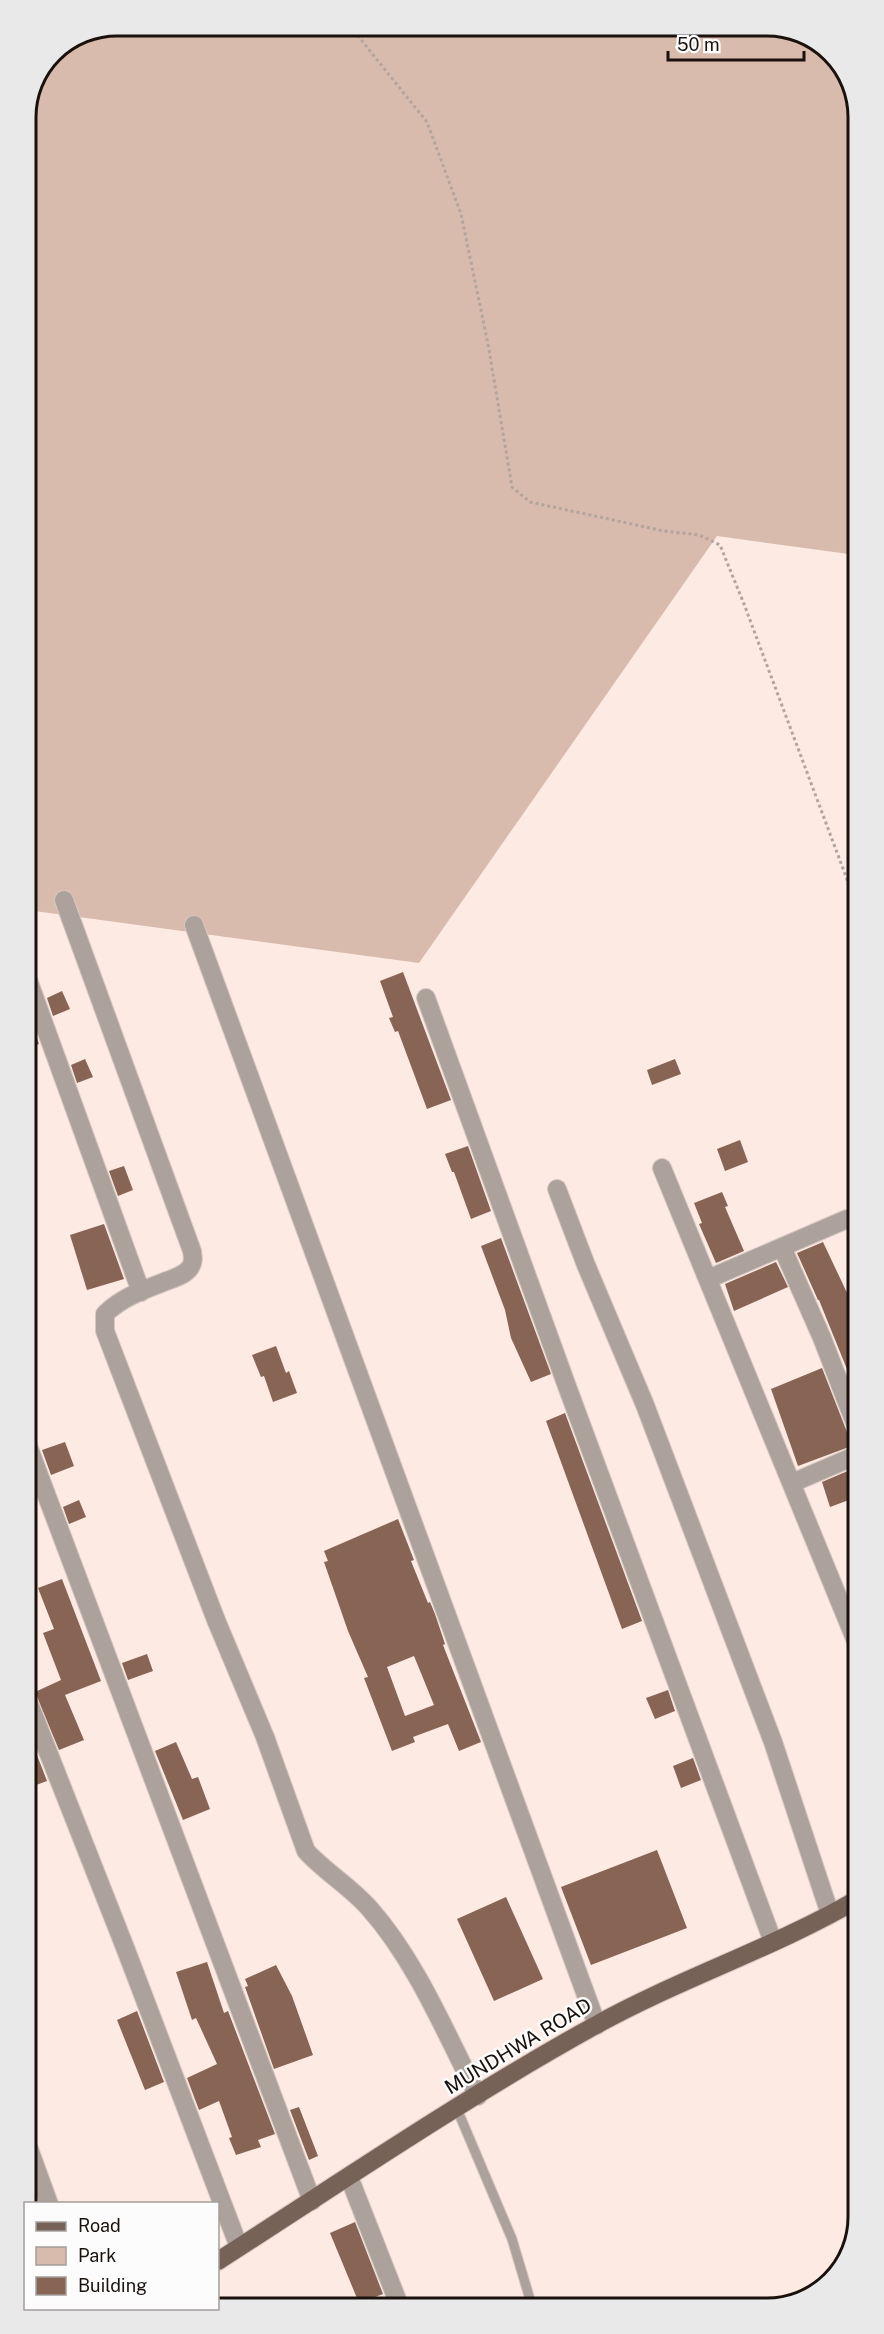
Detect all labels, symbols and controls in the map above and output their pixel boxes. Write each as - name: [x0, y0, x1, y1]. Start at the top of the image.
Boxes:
- scale bar: [668, 24, 804, 62]
- text: 50 m: [677, 34, 720, 55]
- street label: MUNDHWA ROAD: [440, 1993, 596, 2099]
- legend: [24, 2202, 219, 2310]
- text: Road: [78, 2215, 121, 2236]
- text: Park: [78, 2245, 116, 2266]
- text: Building: [78, 2275, 147, 2296]

